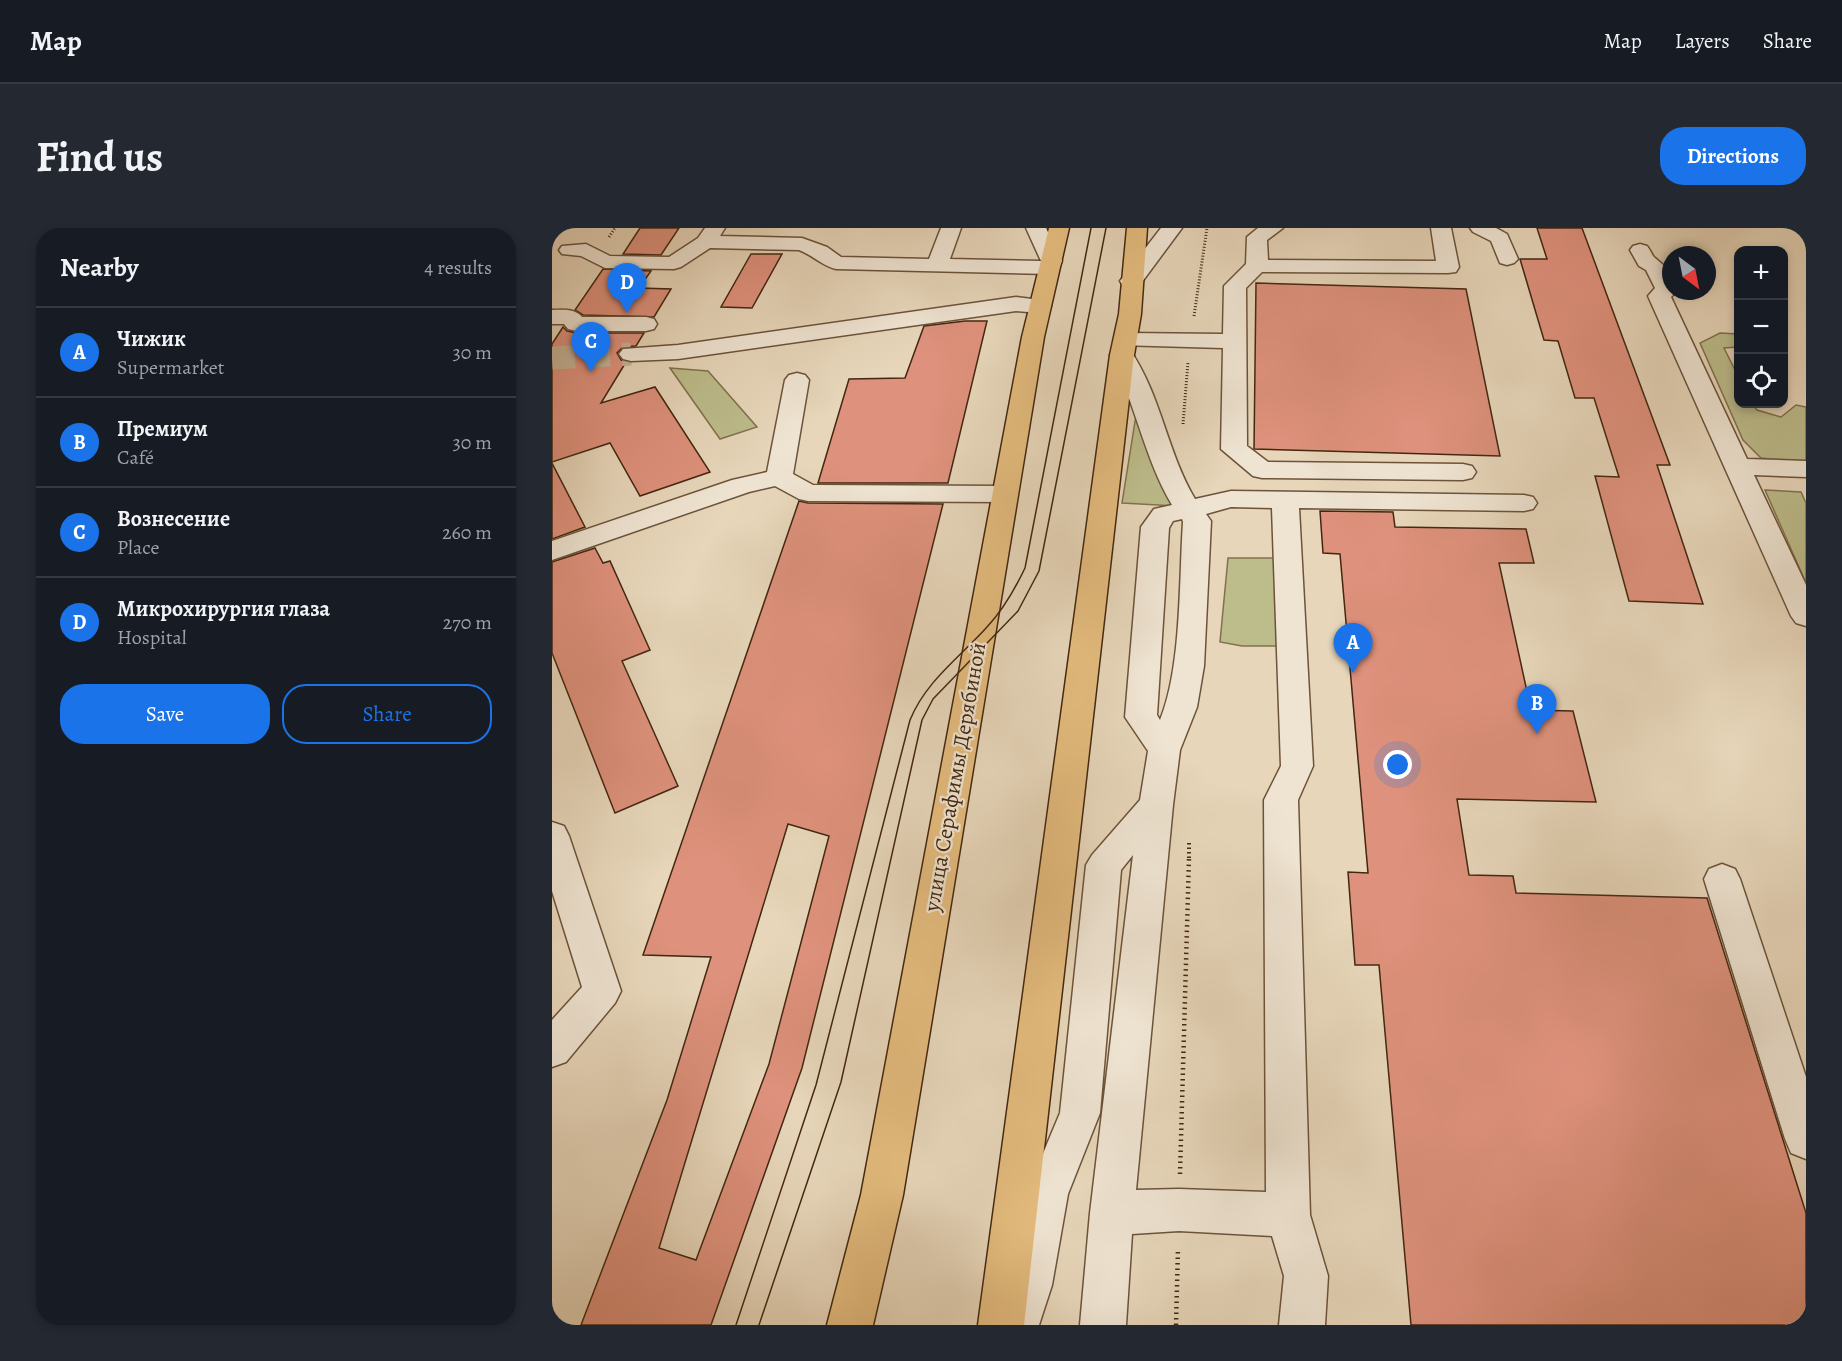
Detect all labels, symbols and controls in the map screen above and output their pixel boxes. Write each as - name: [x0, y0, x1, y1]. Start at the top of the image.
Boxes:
- text: Map: [30, 22, 82, 60]
- text: Map: [1603, 27, 1642, 55]
- text: Layers: [1675, 27, 1730, 55]
- text: Share: [1763, 27, 1812, 55]
- button: Directions: [1660, 127, 1806, 185]
- text: Find us: [36, 128, 163, 185]
- north arrow: [1662, 246, 1716, 300]
- map controls: [1734, 246, 1788, 408]
- button: +: [1734, 246, 1788, 300]
- text: Nearby: [60, 250, 139, 285]
- text: 4 results: [424, 254, 492, 281]
- pin: D: [608, 264, 646, 313]
- button: −: [1734, 300, 1788, 354]
- pin: C: [572, 322, 610, 372]
- text: Чижик: [117, 324, 186, 354]
- text: A: [73, 339, 86, 366]
- text: 30 m: [452, 339, 492, 366]
- text: Supermarket: [117, 354, 224, 381]
- button: locate: [1734, 354, 1788, 408]
- text: Премиум: [117, 414, 208, 444]
- text: B: [73, 429, 86, 456]
- text: 30 m: [452, 429, 492, 456]
- text: Café: [117, 444, 154, 471]
- text: Вознесение: [117, 504, 230, 534]
- text: C: [73, 519, 86, 546]
- text: 260 m: [442, 519, 492, 546]
- text: Place: [117, 534, 159, 561]
- text: Микрохирургия глаза: [117, 594, 330, 624]
- text: D: [73, 609, 86, 636]
- text: 270 m: [443, 609, 492, 636]
- text: Hospital: [117, 624, 187, 651]
- pin: A: [1334, 624, 1372, 673]
- street label: улица Серафимы Дерябиной: [916, 640, 993, 915]
- button: Save: [60, 684, 270, 744]
- button: Share: [282, 684, 492, 744]
- pin: B: [1518, 684, 1556, 734]
- your location: [1383, 750, 1412, 779]

